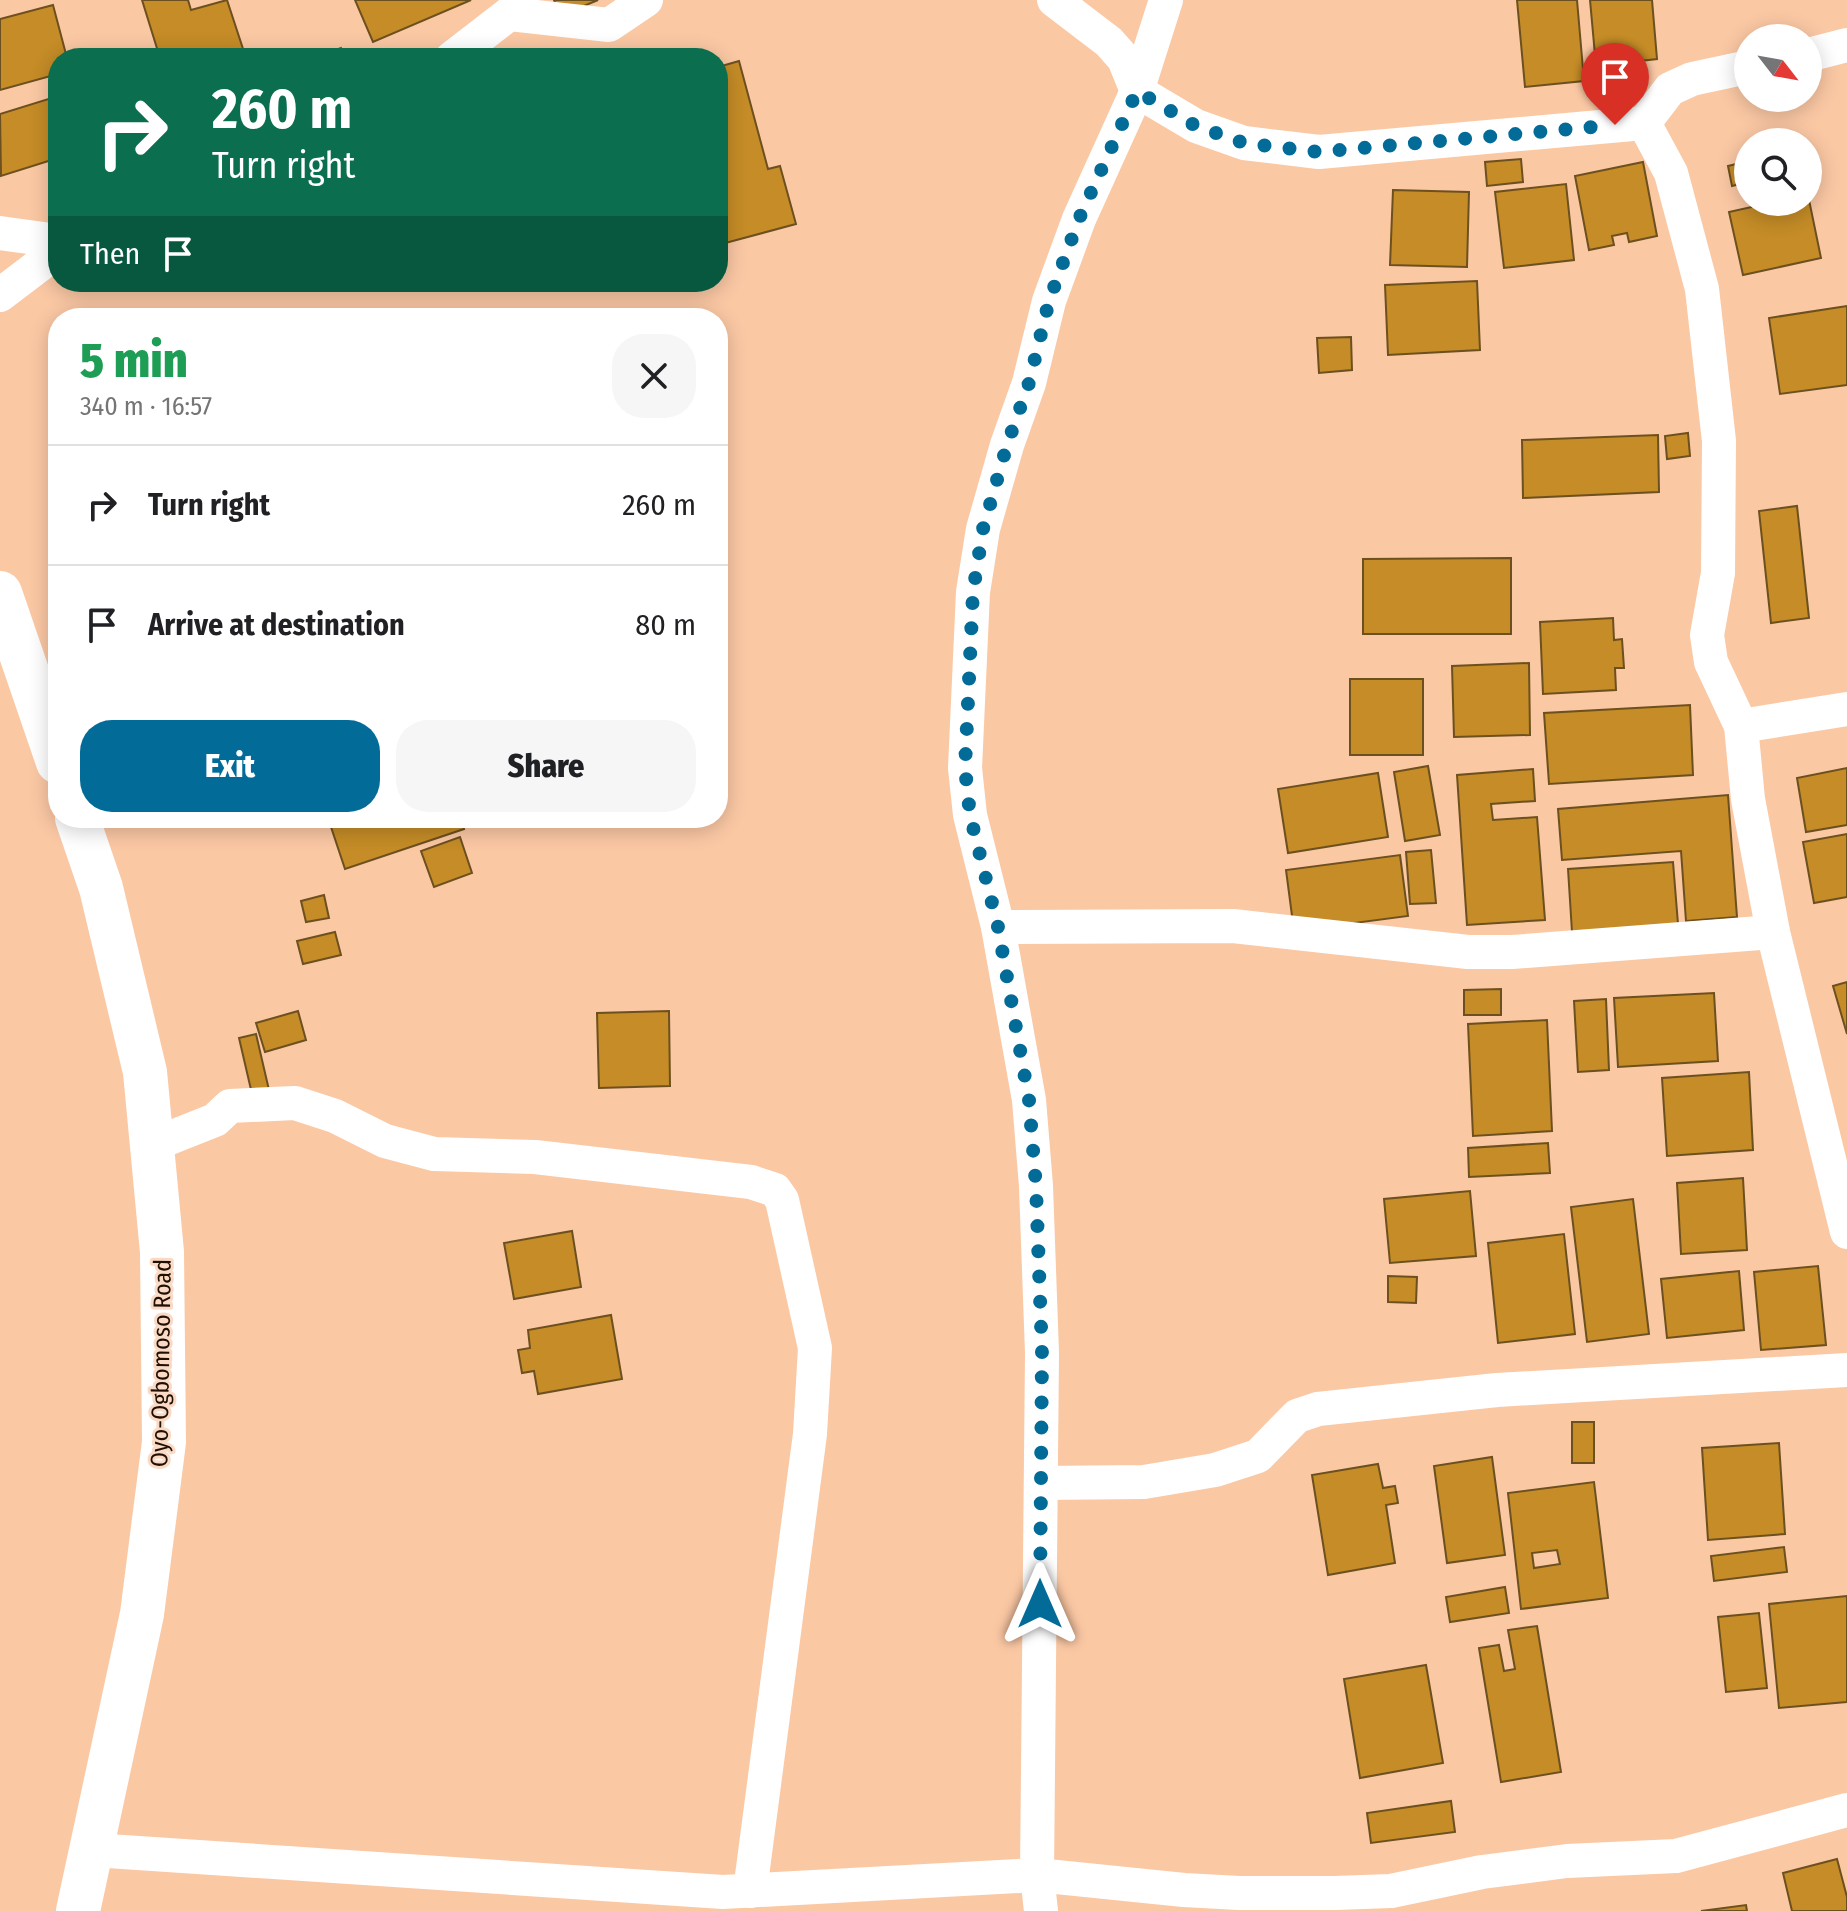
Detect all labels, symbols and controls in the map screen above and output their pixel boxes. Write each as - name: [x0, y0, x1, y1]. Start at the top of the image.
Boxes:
- north arrow: [1734, 24, 1822, 112]
- map controls: [1734, 24, 1822, 216]
- pin: [1581, 43, 1649, 125]
- icon: arrive: [1593, 55, 1637, 99]
- text: 260 m: [212, 76, 352, 143]
- icon: right: [80, 80, 184, 184]
- button: search: [1734, 128, 1822, 216]
- text: Turn right: [212, 144, 355, 188]
- icon: arrive: [156, 232, 200, 276]
- text: Then: [80, 236, 140, 272]
- text: 5 min: [80, 332, 188, 390]
- button: close: [612, 334, 696, 418]
- text: 340 m · 16:57: [80, 391, 212, 422]
- icon: right: [80, 483, 124, 527]
- text: Turn right: [148, 487, 270, 523]
- text: 260 m: [622, 487, 696, 523]
- icon: arrive: [80, 603, 124, 647]
- text: Arrive at destination: [148, 607, 405, 643]
- text: 80 m: [635, 607, 696, 643]
- button: Exit: [80, 720, 380, 812]
- button: Share: [396, 720, 696, 812]
- street label: Oyo-Ogbomoso Road: [145, 1259, 177, 1467]
- position arrow: [998, 1562, 1082, 1646]

